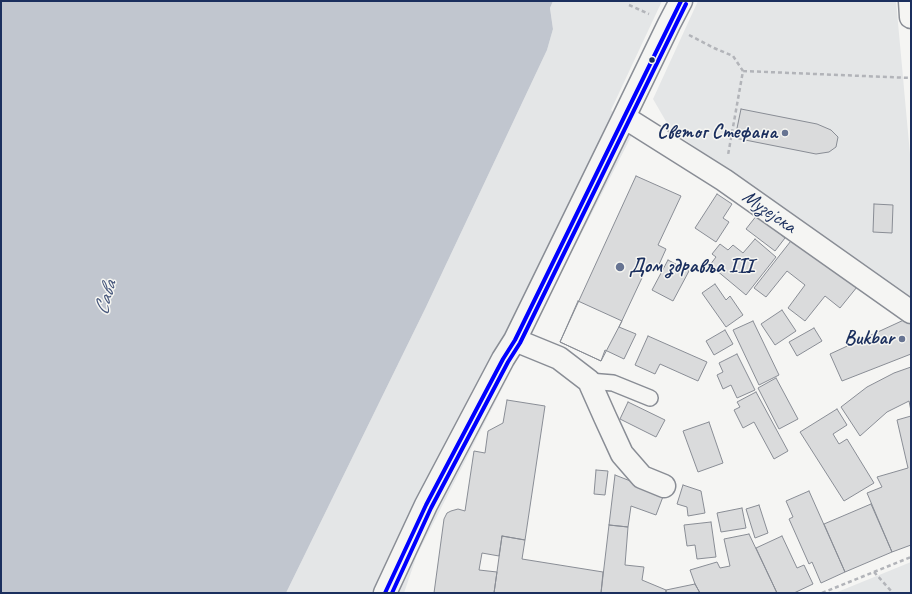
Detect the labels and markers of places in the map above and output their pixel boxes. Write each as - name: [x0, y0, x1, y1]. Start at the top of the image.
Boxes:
- unlabelled marker: [647, 55, 657, 65]
- place label: Светог Стефана: [657, 121, 777, 145]
- marker: Светог Стефана: [780, 128, 790, 138]
- place label: Дом здравља III: [629, 255, 754, 279]
- marker: Дом здравља III: [614, 261, 626, 273]
- place label: Bukbar: [844, 327, 894, 351]
- marker: Bukbar: [897, 334, 907, 344]

